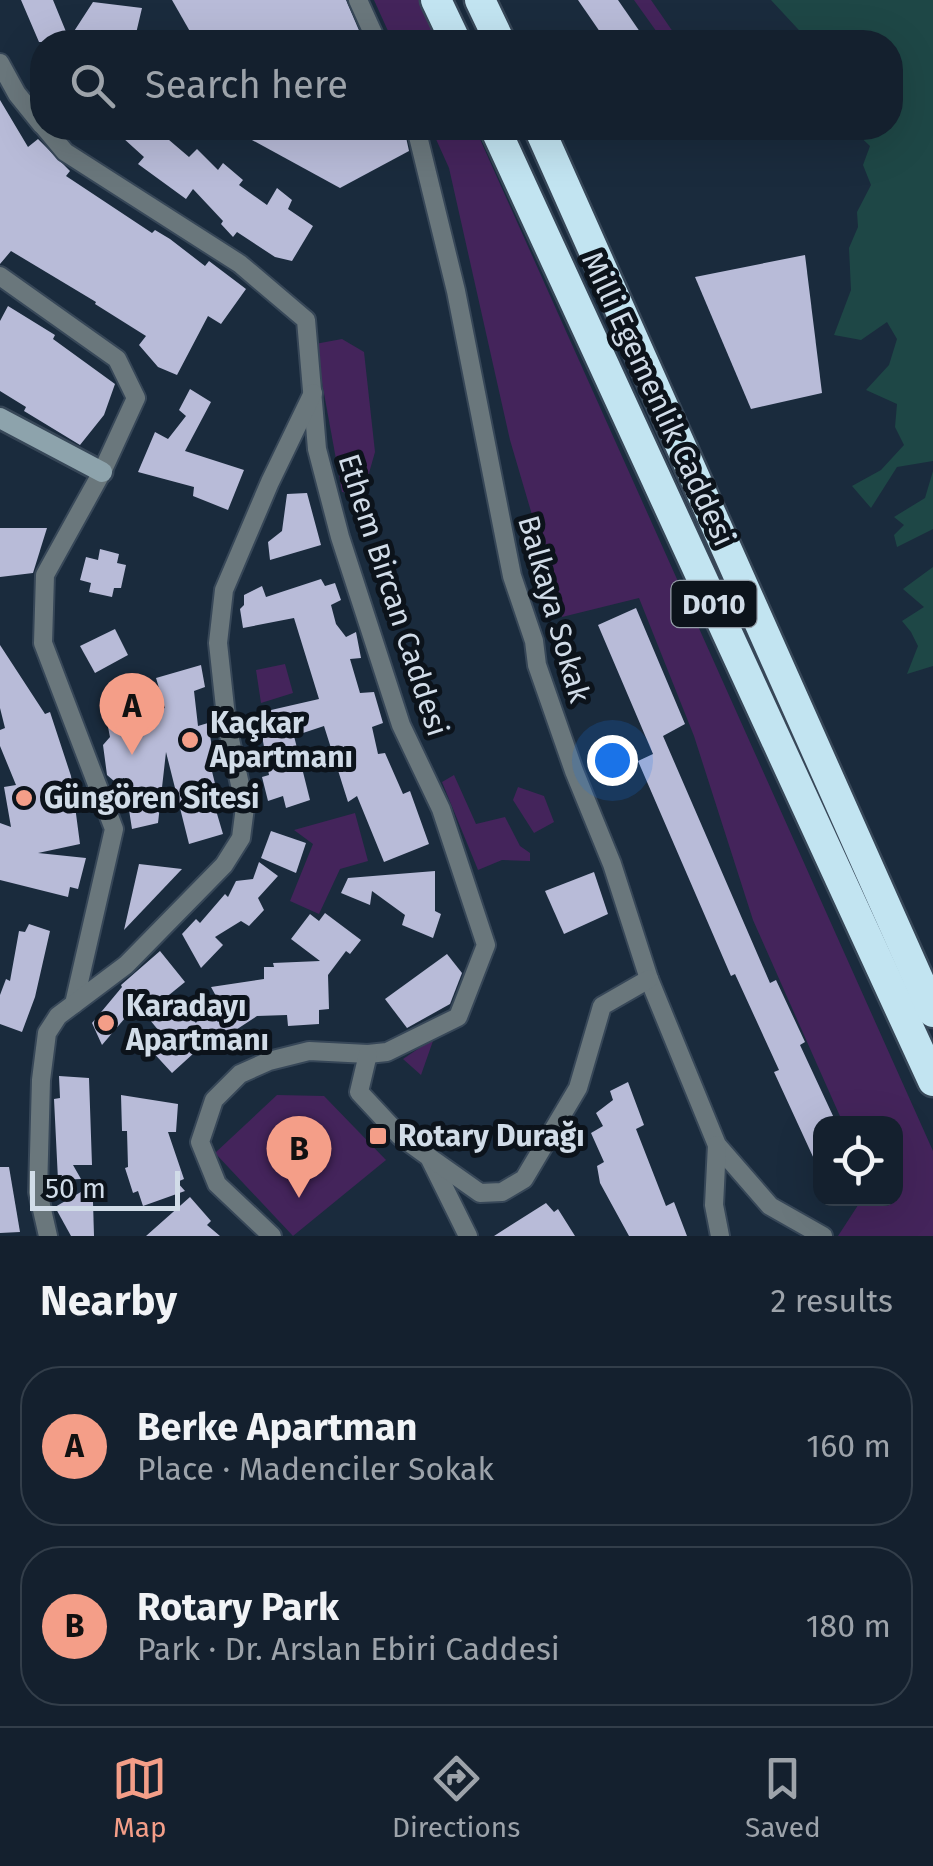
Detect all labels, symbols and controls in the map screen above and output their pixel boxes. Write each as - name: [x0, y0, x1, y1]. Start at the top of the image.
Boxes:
- search box: [30, 30, 903, 140]
- icon: search: [65, 58, 120, 113]
- text: Search here: [145, 62, 348, 108]
- street label: Milli Egemenlik Caddesi: [574, 246, 742, 552]
- street label: Ethem Bircan Caddesi: [330, 449, 456, 741]
- street label: Balkaya Sokak: [510, 511, 598, 707]
- road number: D010: [672, 581, 756, 627]
- pin: A: [100, 672, 164, 755]
- place label: Kaçkar Apartmanı: [209, 705, 353, 775]
- marker: Kaçkar Apartmanı: [179, 729, 201, 751]
- your location: [587, 735, 638, 786]
- place label: Güngören Sitesi: [44, 780, 260, 816]
- marker: Güngören Sitesi: [13, 787, 35, 809]
- place label: Karadayı Apartmanı: [125, 988, 269, 1058]
- marker: Karadayı Apartmanı: [95, 1012, 117, 1034]
- pin: B: [266, 1116, 332, 1198]
- map controls: [813, 1116, 903, 1206]
- button: locate: [813, 1116, 903, 1206]
- place label: Rotary Durağı: [398, 1118, 585, 1154]
- marker: Rotary Durağı: [367, 1125, 389, 1147]
- scale bar: [30, 1166, 180, 1210]
- text: 50 m: [45, 1172, 106, 1205]
- text: Nearby: [40, 1276, 177, 1326]
- text: 2 results: [770, 1282, 893, 1320]
- text: Berke Apartman: [137, 1404, 417, 1450]
- text: A: [65, 1427, 84, 1465]
- text: 160 m: [806, 1427, 891, 1465]
- text: Place · Madenciler Sokak: [137, 1450, 494, 1488]
- text: Rotary Park: [137, 1584, 339, 1630]
- text: B: [65, 1607, 84, 1645]
- text: 180 m: [806, 1607, 891, 1645]
- text: Park · Dr. Arslan Ebiri Caddesi: [137, 1630, 560, 1668]
- tab: Map: [112, 1751, 167, 1844]
- tab: Directions: [392, 1751, 520, 1844]
- tab: Saved: [745, 1751, 821, 1844]

